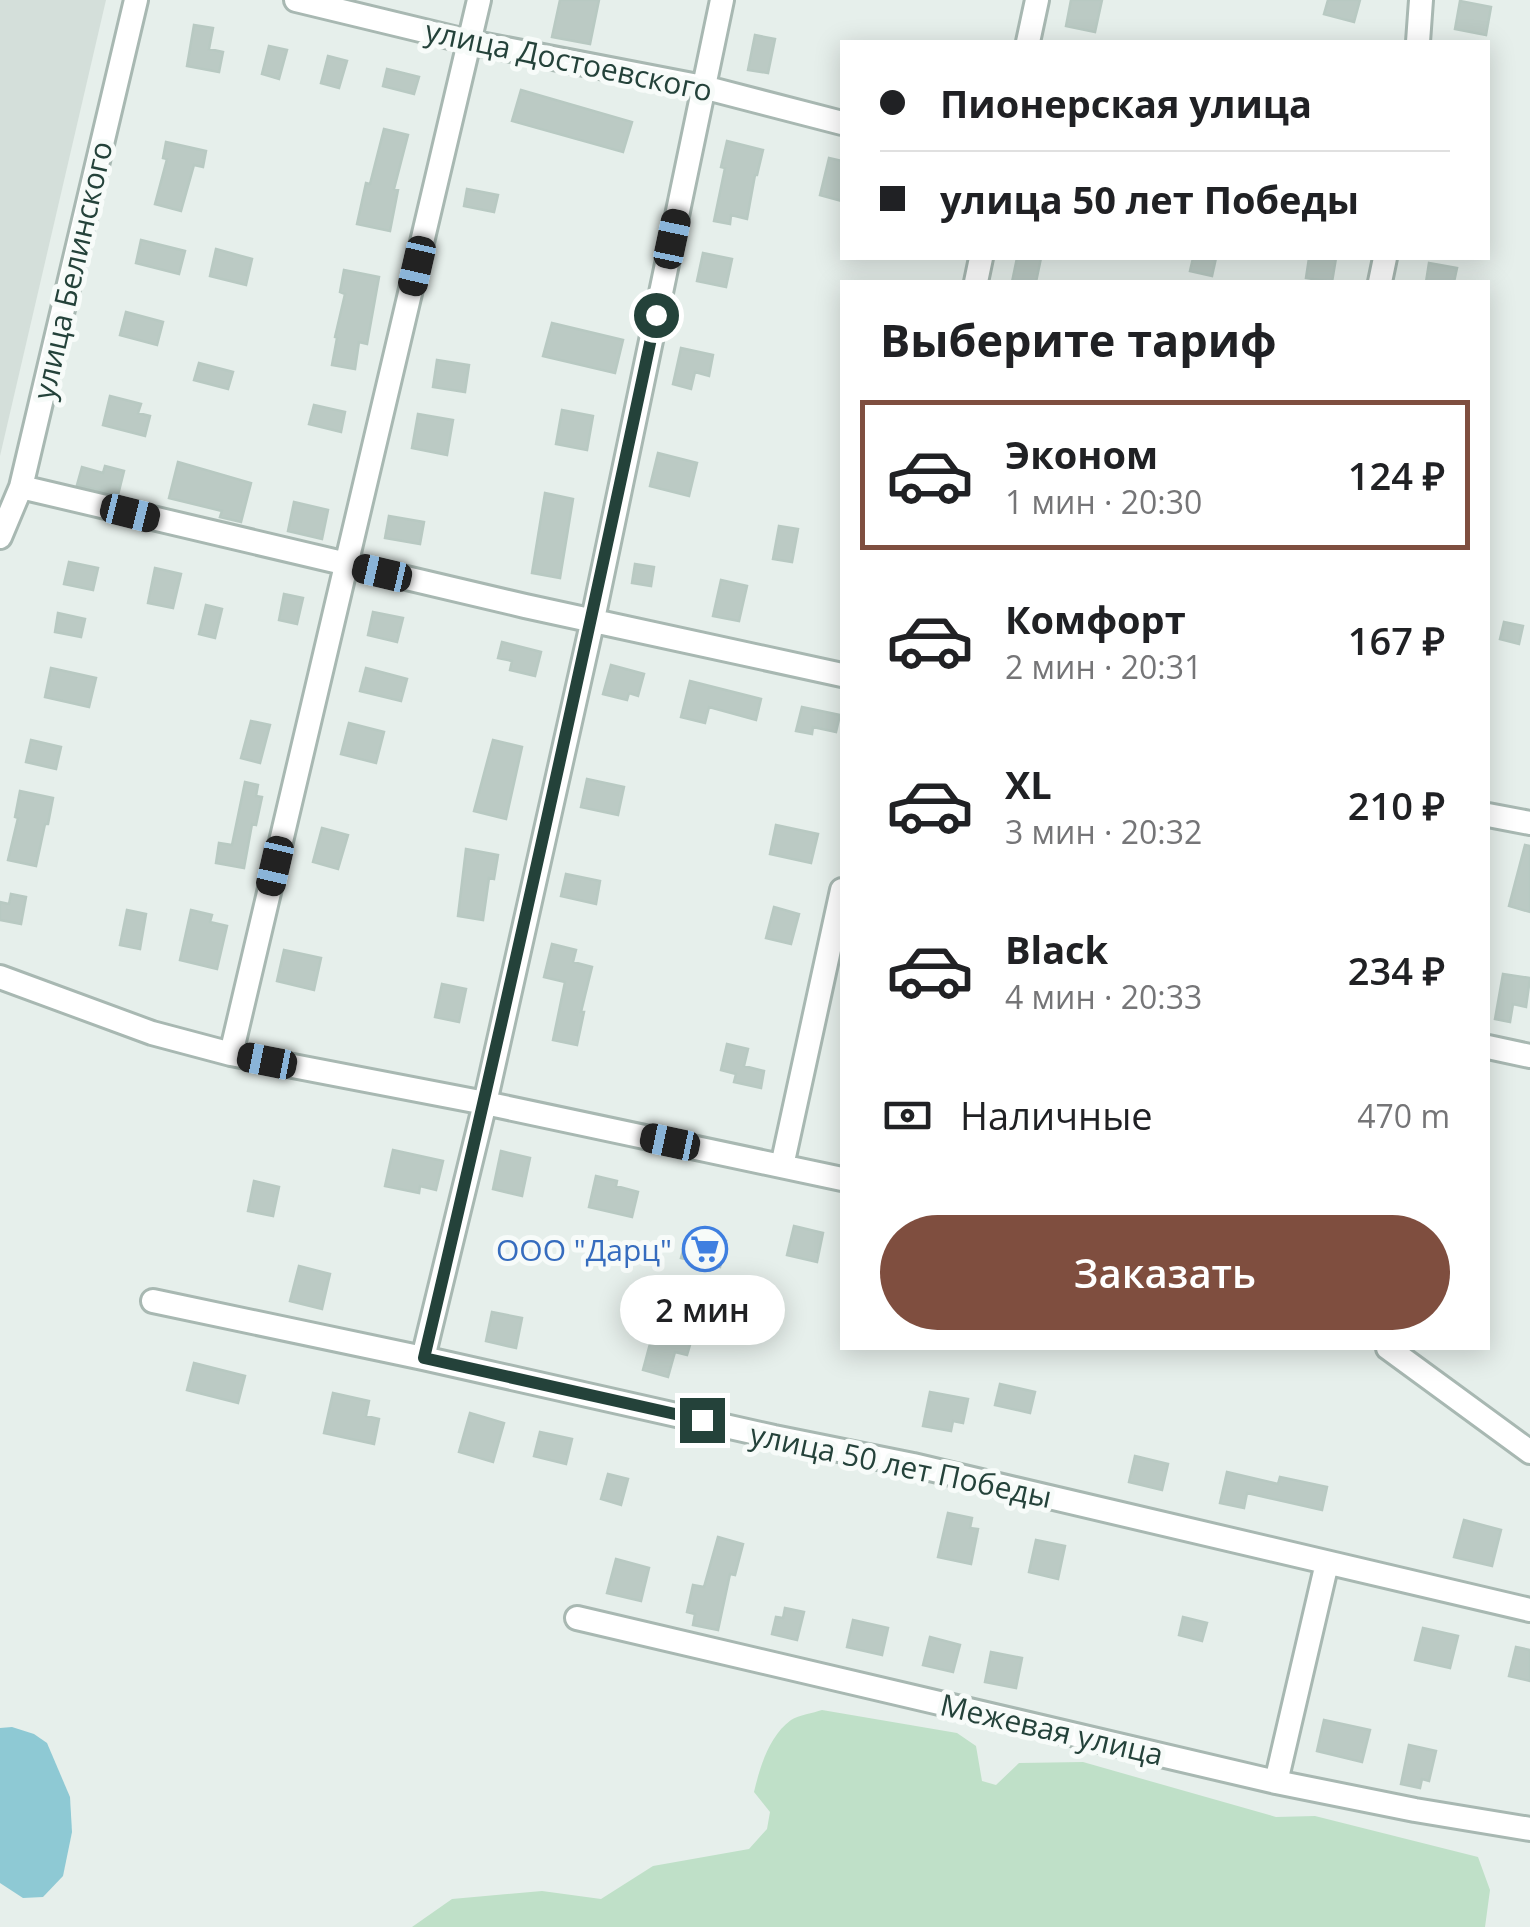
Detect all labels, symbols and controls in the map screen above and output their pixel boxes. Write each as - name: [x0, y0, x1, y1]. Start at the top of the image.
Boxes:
- street label: улица Достоевского: [422, 10, 716, 110]
- text: Пионерская улица: [940, 77, 1312, 129]
- street label: улица Белинского: [22, 137, 122, 403]
- text: улица 50 лет Победы: [940, 173, 1359, 225]
- car: [651, 207, 693, 271]
- car: [396, 233, 438, 299]
- route start: [634, 293, 679, 338]
- text: Выберите тариф: [880, 309, 1277, 370]
- text: Эконом: [1005, 428, 1158, 480]
- icon: car: [885, 430, 975, 520]
- text: 124 ₽: [1348, 449, 1445, 501]
- text: 1 мин · 20:30: [1005, 480, 1202, 523]
- car: [97, 491, 163, 535]
- car: [349, 552, 415, 594]
- text: Комфорт: [1005, 593, 1186, 645]
- icon: car: [885, 595, 975, 685]
- text: 167 ₽: [1348, 614, 1445, 666]
- text: 2 мин · 20:31: [1005, 645, 1202, 688]
- text: XL: [1005, 758, 1052, 810]
- icon: car: [885, 760, 975, 850]
- text: 210 ₽: [1348, 779, 1445, 831]
- text: 3 мин · 20:32: [1005, 810, 1202, 853]
- car: [254, 833, 296, 899]
- text: Black: [1005, 923, 1108, 975]
- icon: car: [885, 925, 975, 1015]
- text: 234 ₽: [1348, 944, 1445, 996]
- text: 4 мин · 20:33: [1005, 975, 1202, 1018]
- car: [235, 1041, 299, 1081]
- icon: cash: [880, 1088, 935, 1143]
- text: Наличные: [960, 1089, 1153, 1141]
- text: 470 m: [1357, 1094, 1450, 1137]
- car: [638, 1121, 702, 1163]
- button: Заказать: [880, 1215, 1450, 1330]
- supermarket icon: ООО "Дарц": [682, 1226, 728, 1272]
- place label: ООО "Дарц": [496, 1229, 672, 1270]
- callout: 2 мин: [620, 1275, 784, 1345]
- text: 2 мин: [655, 1288, 750, 1331]
- route end: [680, 1398, 725, 1443]
- street label: улица 50 лет Победы: [746, 1413, 1056, 1517]
- street label: Межевая улица: [936, 1683, 1168, 1775]

